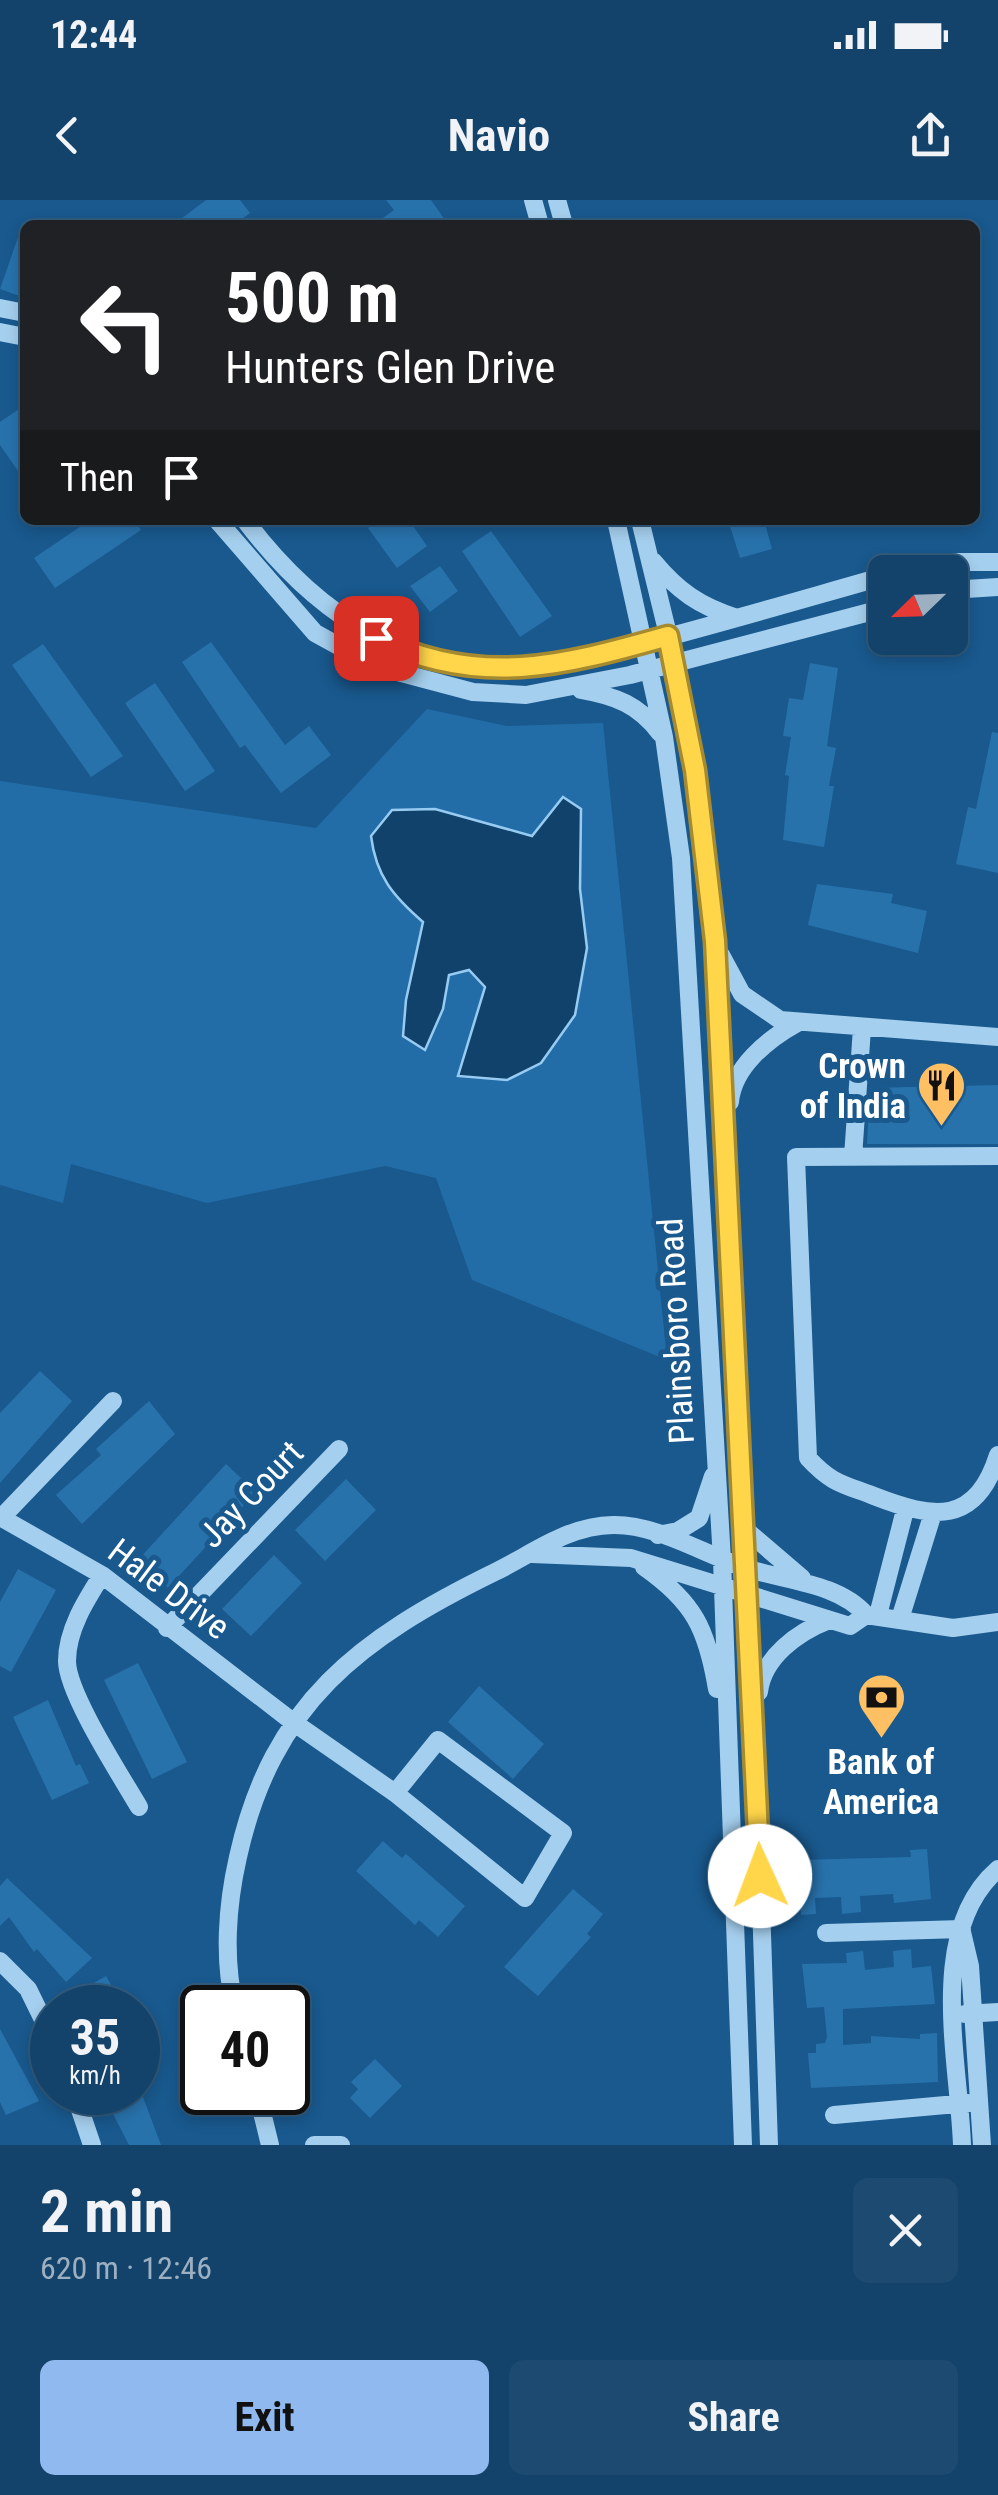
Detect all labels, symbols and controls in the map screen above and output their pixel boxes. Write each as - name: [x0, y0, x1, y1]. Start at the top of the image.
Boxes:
- text: 12:44: [50, 13, 137, 57]
- icon: back: [40, 108, 95, 163]
- icon: share: [903, 108, 958, 163]
- text: Navio: [448, 109, 550, 162]
- text: 500 m: [225, 257, 399, 339]
- icon: left: [60, 260, 190, 390]
- text: Hunters Glen Drive: [225, 341, 555, 394]
- icon: arrive: [154, 450, 209, 505]
- text: Then: [60, 456, 134, 500]
- north arrow: [868, 555, 968, 655]
- map controls: [868, 555, 968, 655]
- pin: [334, 596, 419, 681]
- icon: arrive: [349, 611, 404, 666]
- place label: Crown of India: [800, 1046, 906, 1127]
- restaurant icon: Crown of India: [915, 1060, 967, 1128]
- street label: Plainsboro Road: [650, 1217, 703, 1445]
- street label: Jay Court: [191, 1433, 312, 1556]
- street label: Hale Drive: [100, 1531, 237, 1648]
- bank icon: Bank of America: [855, 1672, 907, 1740]
- place label: Bank of America: [823, 1742, 939, 1823]
- position arrow: [708, 1824, 812, 1928]
- speed limit sign: 40: [180, 1985, 310, 2115]
- text: 35: [70, 2009, 120, 2067]
- text: km/h: [69, 2061, 121, 2090]
- text: 2 min: [40, 2176, 173, 2247]
- button: close: [853, 2178, 958, 2283]
- text: 620 m · 12:46: [40, 2249, 212, 2287]
- button: Exit: [40, 2360, 489, 2475]
- button: Share: [509, 2360, 958, 2475]

